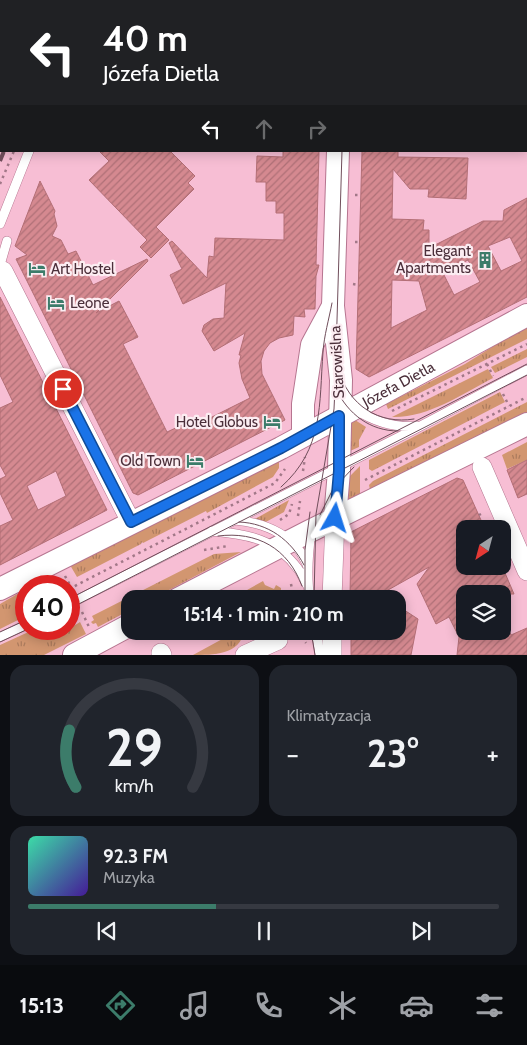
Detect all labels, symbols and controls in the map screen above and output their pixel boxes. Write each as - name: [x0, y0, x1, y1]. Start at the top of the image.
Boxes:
- text: 40 m: [103, 17, 188, 60]
- icon: left: [20, 20, 85, 85]
- text: Józefa Dietla: [103, 60, 219, 87]
- icon: left: [197, 115, 225, 143]
- icon: ahead: [250, 115, 278, 143]
- icon: right: [303, 115, 331, 143]
- place label: Elegant Apartments: [396, 242, 471, 277]
- building icon: Elegant Apartments: [475, 250, 495, 270]
- hotel icon: Art Hostel: [27, 259, 47, 279]
- place label: Art Hostel: [51, 260, 115, 278]
- hotel icon: Leone: [46, 293, 66, 313]
- place label: Leone: [70, 294, 110, 312]
- street label: Starowiślna: [326, 324, 348, 399]
- street label: Józefa Dietla: [358, 357, 438, 412]
- pin: [42, 368, 84, 410]
- icon: arrive: [49, 375, 77, 403]
- hotel icon: Hotel Globus: [262, 412, 282, 432]
- place label: Hotel Globus: [176, 413, 258, 431]
- hotel icon: Old Town: [185, 451, 205, 471]
- place label: Old Town: [120, 452, 181, 470]
- position arrow: [308, 491, 360, 543]
- north arrow: [456, 520, 511, 575]
- map controls: [456, 520, 511, 640]
- speed limit sign: 40: [15, 575, 80, 640]
- button: layers: [456, 585, 511, 640]
- text: 15:14 · 1 min · 210 m: [183, 603, 344, 626]
- text: Klimatyzacja: [287, 706, 371, 725]
- text: 29: [106, 716, 163, 779]
- text: 23°: [367, 730, 419, 777]
- text: −: [287, 737, 299, 771]
- text: +: [487, 737, 499, 771]
- text: km/h: [115, 775, 154, 796]
- text: 92.3 FM: [103, 845, 168, 868]
- text: Muzyka: [103, 868, 155, 887]
- icon: previous: [93, 917, 121, 945]
- icon: pause: [250, 917, 278, 945]
- icon: next: [407, 917, 435, 945]
- icon: directions: [103, 988, 138, 1023]
- icon: music: [177, 988, 212, 1023]
- icon: phone: [251, 988, 286, 1023]
- icon: climate: [325, 988, 360, 1023]
- icon: car: [399, 988, 434, 1023]
- icon: filters: [472, 988, 507, 1023]
- text: 15:13: [19, 992, 64, 1019]

